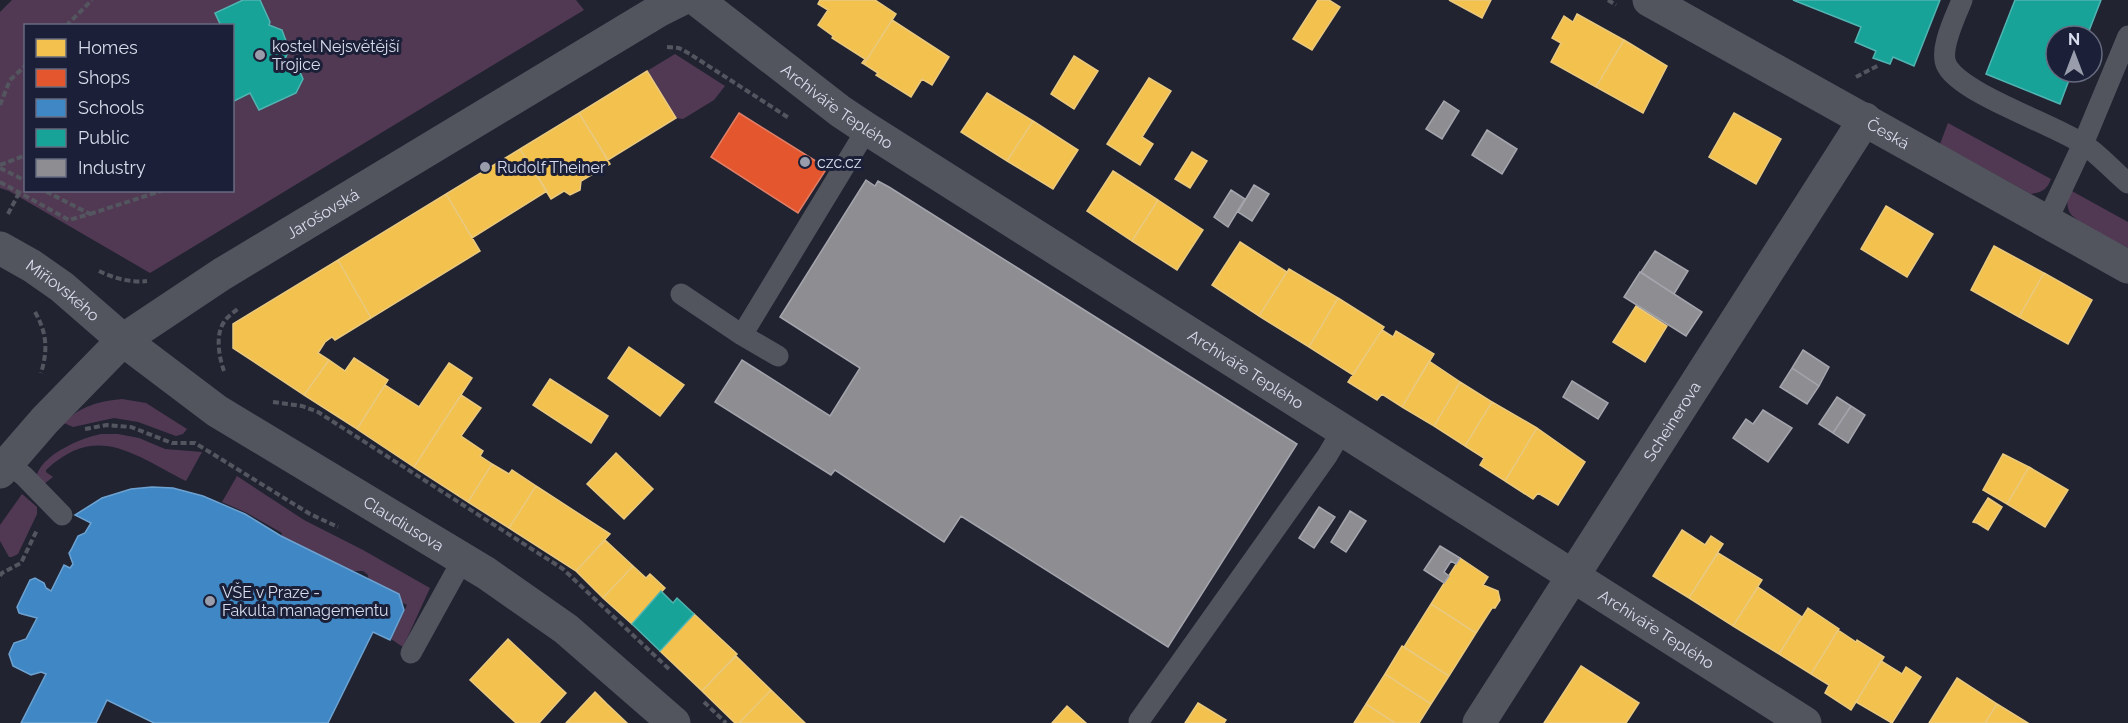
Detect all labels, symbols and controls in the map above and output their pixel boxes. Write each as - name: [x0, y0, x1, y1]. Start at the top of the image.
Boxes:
- legend: [24, 24, 234, 192]
- north arrow: [2044, 24, 2104, 84]
- text: N: [2068, 30, 2080, 49]
- text: Homes: [78, 37, 138, 58]
- place label: kostel Nejsvětější Trojice: [272, 37, 400, 74]
- marker: kostel Nejsvětější Trojice: [253, 48, 267, 62]
- street label: Archiváře Teplého: [778, 60, 897, 153]
- text: Shops: [78, 67, 130, 88]
- text: Schools: [78, 97, 145, 118]
- street label: Česká: [1864, 113, 1913, 153]
- text: Public: [78, 127, 130, 148]
- place label: czc.cz: [817, 153, 862, 172]
- marker: czc.cz: [798, 155, 812, 169]
- text: Industry: [78, 157, 146, 178]
- place label: Rudolf Theiner: [497, 158, 606, 177]
- marker: Rudolf Theiner: [478, 160, 492, 174]
- street label: Jarošovská: [283, 184, 362, 242]
- street label: Miřiovského: [23, 255, 104, 325]
- street label: Archiváře Teplého: [1185, 325, 1307, 413]
- street label: Scheinerova: [1639, 378, 1704, 465]
- street label: Claudiusova: [360, 492, 448, 555]
- place label: VŠE v Praze - Fakulta managementu: [222, 582, 389, 620]
- street label: Archiváře Teplého: [1595, 585, 1718, 673]
- marker: VŠE v Praze - Fakulta managementu: [203, 594, 217, 608]

